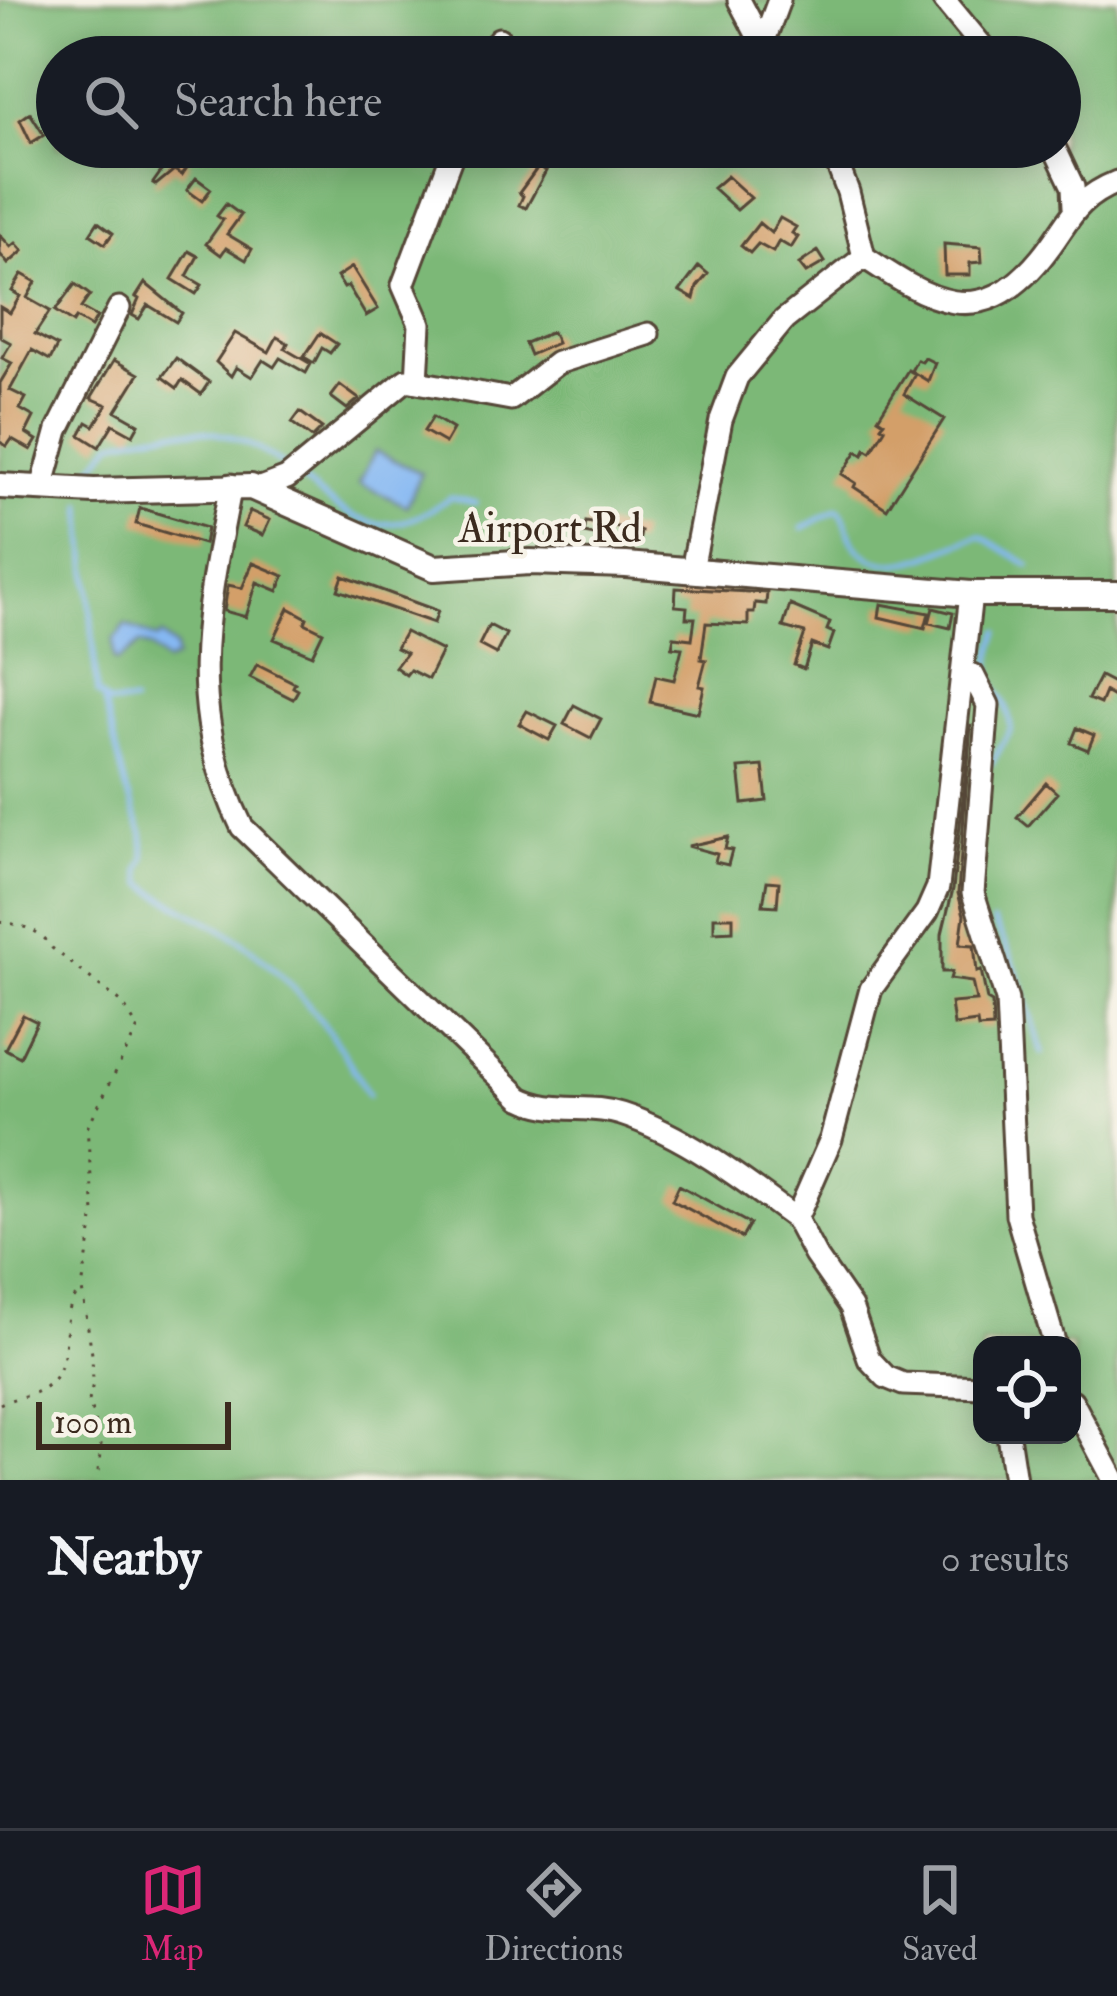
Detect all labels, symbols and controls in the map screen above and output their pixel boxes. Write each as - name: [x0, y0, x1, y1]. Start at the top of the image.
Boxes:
- search box: [36, 36, 1081, 168]
- icon: search: [78, 69, 144, 135]
- text: Search here: [174, 74, 382, 130]
- street label: Airport Rd: [457, 503, 642, 555]
- map controls: [973, 1336, 1081, 1444]
- button: locate: [973, 1336, 1081, 1444]
- scale bar: [36, 1396, 231, 1449]
- text: 100 m: [54, 1402, 132, 1443]
- text: Nearby: [48, 1526, 201, 1590]
- text: 0 results: [941, 1534, 1069, 1583]
- tab: Map: [140, 1857, 206, 1970]
- tab: Directions: [485, 1857, 623, 1970]
- tab: Saved: [902, 1857, 977, 1970]

